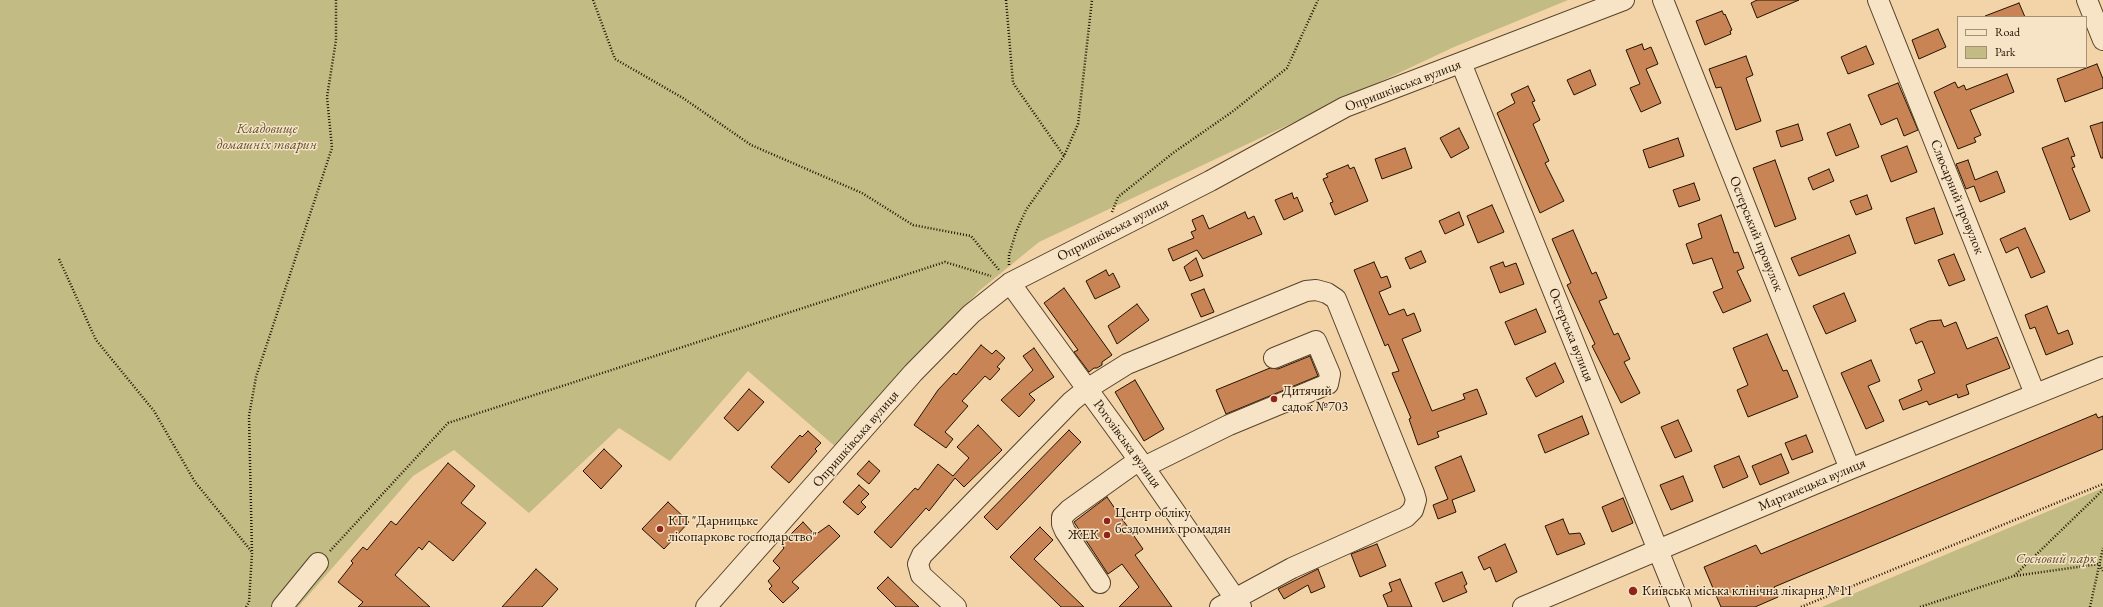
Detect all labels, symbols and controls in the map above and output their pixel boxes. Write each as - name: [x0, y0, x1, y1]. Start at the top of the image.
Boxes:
- legend: [1957, 16, 2087, 68]
- text: Road: [1995, 24, 2020, 40]
- text: Park: [1995, 44, 2015, 60]
- street label: Опришківська вулиця: [1343, 56, 1463, 116]
- park label: Кладовище домашніх тварин: [217, 121, 317, 154]
- street label: Слюсарний провулок: [1926, 137, 1988, 257]
- street label: Остерський провулок: [1725, 174, 1787, 294]
- street label: Опришківська вулиця: [1054, 195, 1172, 265]
- street label: Остерська вулиця: [1545, 286, 1597, 384]
- place label: Дитячий садок №703: [1282, 383, 1348, 416]
- street label: Опришківська вулиця: [809, 387, 903, 491]
- marker: Дитячий садок №703: [1269, 394, 1279, 404]
- street label: Рогозівська вулиця: [1089, 396, 1165, 492]
- street label: Марганецька вулиця: [1756, 455, 1868, 515]
- place label: Центр обліку бездомних громадян: [1115, 505, 1231, 538]
- place label: КП "Дарницьке лісопаркове господарство": [668, 513, 817, 546]
- marker: Центр обліку бездомних громадян: [1102, 516, 1112, 526]
- marker: КП "Дарницьке лісопаркове господарство": [655, 524, 665, 534]
- place label: ЖЕК: [1068, 527, 1099, 543]
- marker: ЖЕК: [1102, 530, 1112, 540]
- park label: Сосновий парк: [2016, 551, 2096, 567]
- place label: Київська міська клінічна лікарня №11: [1642, 583, 1853, 599]
- marker: Київська міська клінічна лікарня №11: [1627, 585, 1639, 597]

